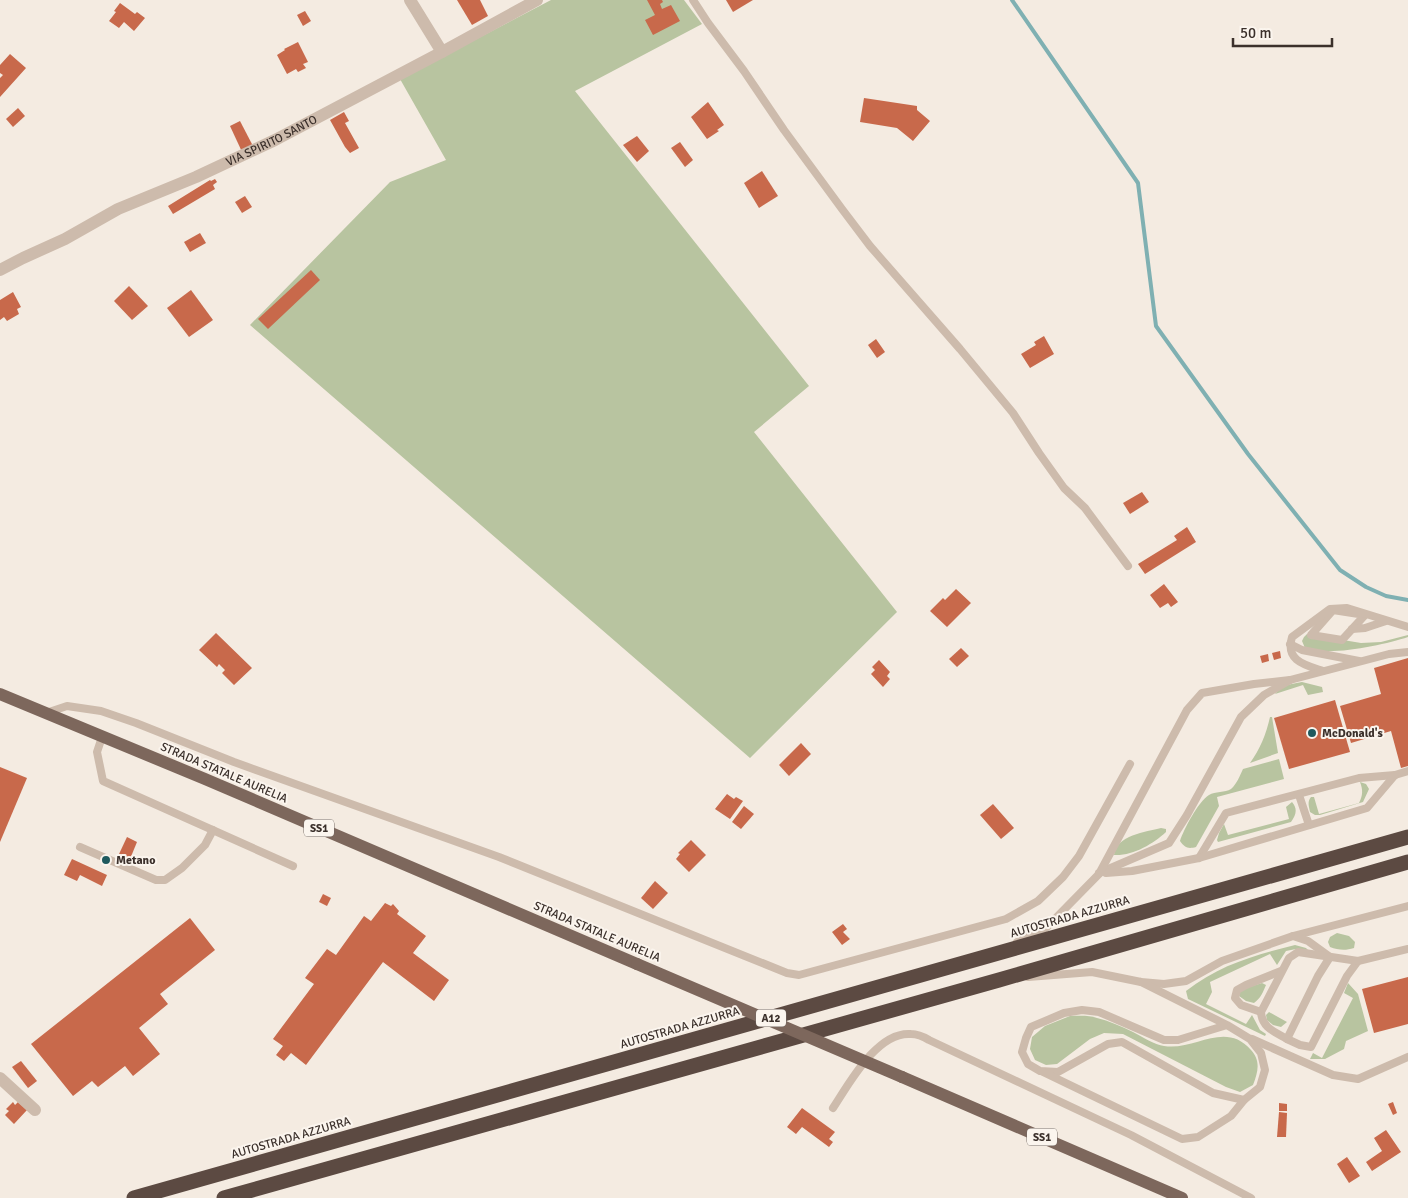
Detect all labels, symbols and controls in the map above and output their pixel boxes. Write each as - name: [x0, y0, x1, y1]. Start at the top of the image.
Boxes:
- scale bar: [1233, 15, 1332, 47]
- text: 50 m: [1240, 24, 1271, 42]
- street label: VIA SPIRITO SANTO: [223, 112, 320, 169]
- place label: McDonald's: [1322, 726, 1384, 741]
- marker: McDonald's: [1306, 727, 1318, 739]
- street label: STRADA STATALE AURELIA: [158, 739, 290, 807]
- road number: SS1: [304, 820, 334, 836]
- place label: Metano: [116, 853, 155, 868]
- marker: Metano: [100, 854, 112, 866]
- street label: AUTOSTRADA AZZURRA: [1009, 893, 1132, 941]
- street label: STRADA STATALE AURELIA: [531, 898, 663, 966]
- street label: AUTOSTRADA AZZURRA: [619, 1004, 742, 1052]
- road number: A12: [756, 1010, 786, 1026]
- street label: AUTOSTRADA AZZURRA: [230, 1114, 353, 1162]
- road number: SS1: [1027, 1128, 1057, 1146]

